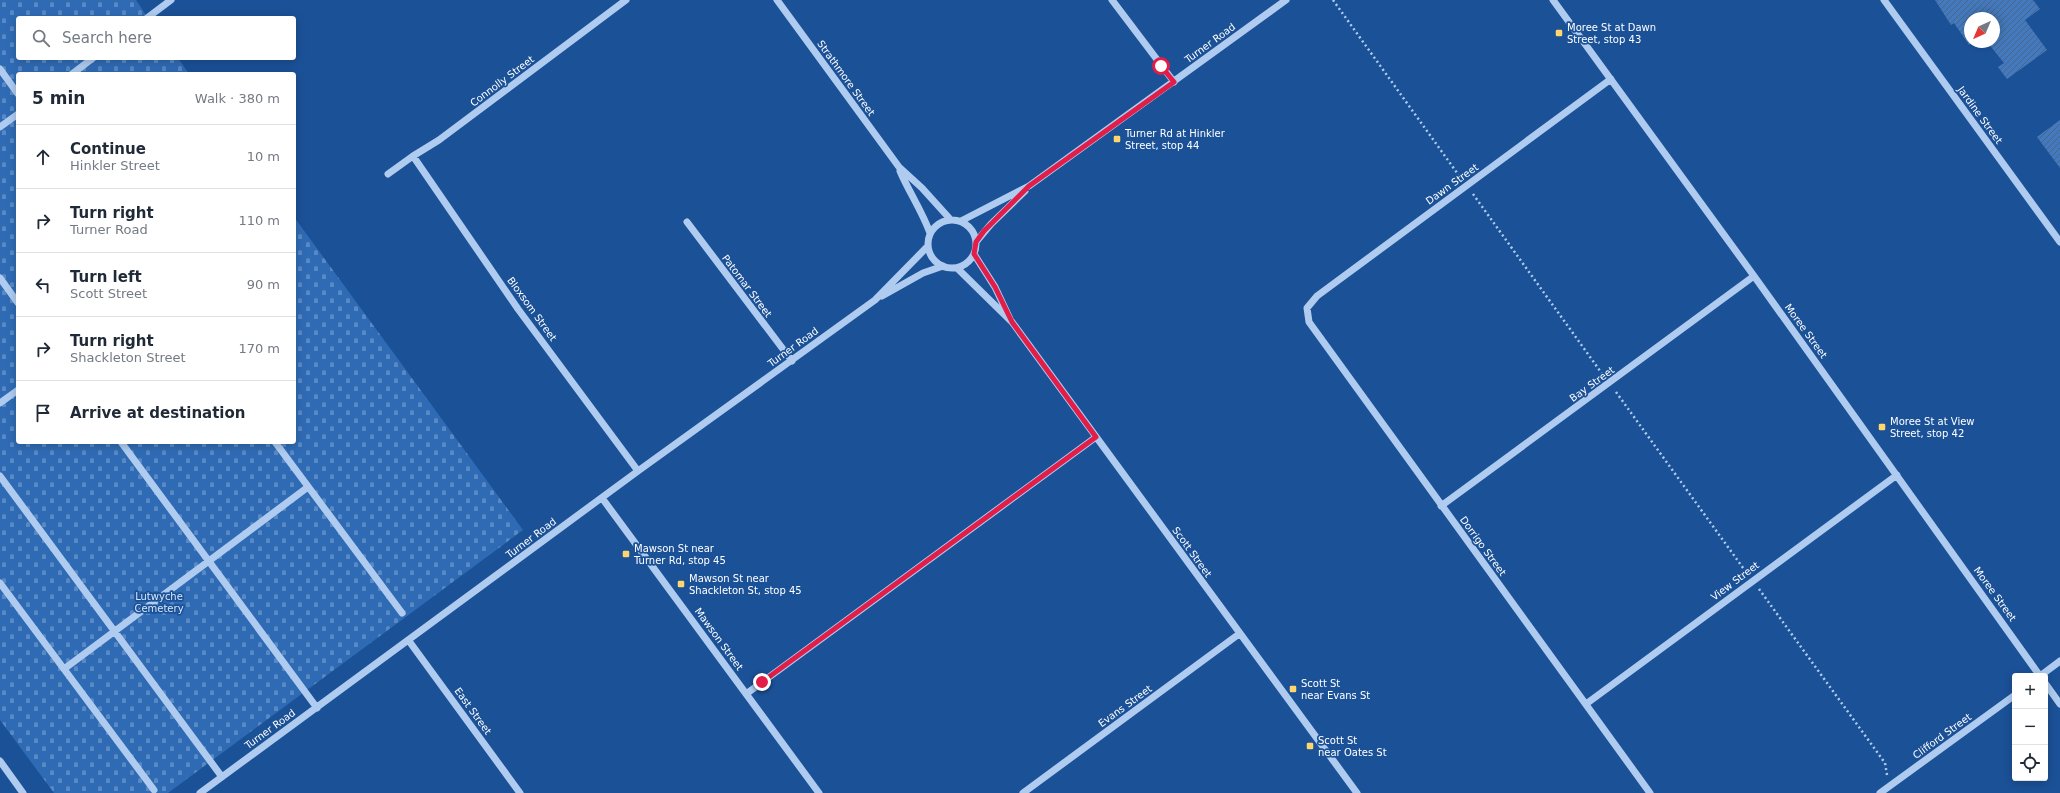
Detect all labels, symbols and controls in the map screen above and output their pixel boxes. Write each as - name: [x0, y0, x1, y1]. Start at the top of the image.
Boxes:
- north arrow: [1964, 12, 2000, 48]
- search box: [16, 16, 296, 60]
- street label: Turner Road: [1182, 21, 1237, 66]
- place label: Moree St at Dawn Street, stop 43: [1567, 22, 1656, 45]
- icon: search: [30, 27, 52, 49]
- marker: Moree St at Dawn Street, stop 43: [1554, 28, 1564, 38]
- text: Search here: [62, 29, 152, 47]
- street label: Strathmore Street: [815, 38, 877, 118]
- street label: Connolly Street: [468, 53, 536, 109]
- route start: [1152, 57, 1170, 75]
- street label: Jardine Street: [1955, 83, 2005, 146]
- text: 5 min: [32, 88, 85, 108]
- text: Walk · 380 m: [195, 91, 280, 106]
- place label: Turner Rd at Hinkler Street, stop 44: [1124, 128, 1226, 151]
- marker: Turner Rd at Hinkler Street, stop 44: [1112, 134, 1122, 144]
- text: Continue: [70, 140, 146, 158]
- icon: ahead: [32, 146, 54, 168]
- text: 10 m: [247, 149, 280, 164]
- text: Hinkler Street: [70, 158, 160, 173]
- street label: Dawn Street: [1424, 161, 1480, 207]
- text: Turn right: [70, 204, 154, 222]
- icon: right: [32, 210, 54, 232]
- text: 110 m: [238, 213, 280, 228]
- text: Turner Road: [70, 222, 148, 237]
- street label: Patomar Street: [720, 253, 774, 319]
- text: Turn left: [70, 268, 142, 286]
- icon: left: [32, 274, 54, 296]
- street label: Bloxsom Street: [505, 275, 559, 343]
- text: 90 m: [247, 277, 280, 292]
- text: Scott Street: [70, 286, 147, 301]
- street label: Moree Street: [1783, 302, 1829, 360]
- street label: Turner Road: [765, 325, 820, 370]
- text: Turn right: [70, 332, 154, 350]
- icon: right: [32, 338, 54, 360]
- text: 170 m: [238, 341, 280, 356]
- text: Shackleton Street: [70, 350, 186, 365]
- street label: Bay Street: [1568, 364, 1617, 404]
- icon: arrive: [32, 402, 54, 424]
- text: Arrive at destination: [70, 404, 245, 422]
- place label: Moree St at View Street, stop 42: [1890, 416, 1975, 439]
- marker: Moree St at View Street, stop 42: [1877, 422, 1887, 432]
- street label: Dorrigo Street: [1458, 514, 1508, 578]
- street label: Turner Road: [503, 516, 558, 561]
- street label: Scott Street: [1170, 525, 1214, 579]
- place label: Mawson St near Turner Rd, stop 45: [633, 543, 726, 566]
- marker: Mawson St near Turner Rd, stop 45: [621, 549, 631, 559]
- street label: View Street: [1709, 559, 1761, 603]
- street label: Moree Street: [1972, 565, 2018, 623]
- place label: Mawson St near Shackleton St, stop 45: [689, 573, 802, 596]
- marker: Mawson St near Shackleton St, stop 45: [676, 579, 686, 589]
- park label: Lutwyche Cemetery: [134, 591, 184, 614]
- street label: Mawson Street: [693, 606, 745, 672]
- route end: [753, 673, 771, 691]
- map controls: [2012, 673, 2048, 781]
- button: +: [2012, 673, 2048, 709]
- place label: Scott St near Evans St: [1301, 678, 1370, 701]
- street label: Evans Street: [1096, 683, 1154, 729]
- marker: Scott St near Evans St: [1288, 684, 1298, 694]
- street label: East Street: [452, 685, 494, 737]
- street label: Turner Road: [242, 707, 297, 752]
- button: −: [2012, 709, 2048, 745]
- street label: Clifford Street: [1911, 711, 1973, 761]
- place label: Scott St near Oates St: [1318, 735, 1387, 758]
- marker: Scott St near Oates St: [1305, 741, 1315, 751]
- button: locate: [2012, 745, 2048, 781]

